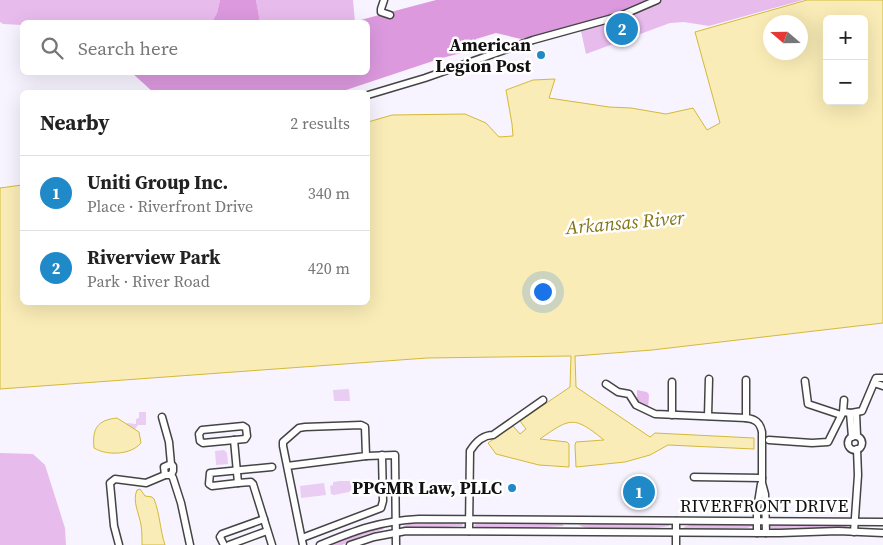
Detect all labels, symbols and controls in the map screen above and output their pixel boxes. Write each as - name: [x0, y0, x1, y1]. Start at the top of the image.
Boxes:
- pin: 2: [606, 10, 638, 48]
- north arrow: [763, 15, 808, 60]
- map controls: [823, 15, 868, 105]
- button: +: [823, 15, 868, 60]
- search box: [20, 20, 370, 75]
- place label: American Legion Post: [435, 32, 532, 78]
- icon: search: [38, 34, 66, 62]
- text: Search here: [78, 35, 178, 61]
- marker: American Legion Post: [535, 49, 547, 61]
- button: −: [823, 60, 868, 105]
- text: Nearby: [40, 108, 110, 137]
- text: 2 results: [290, 112, 350, 134]
- text: Uniti Group Inc.: [87, 169, 228, 195]
- text: 1: [52, 182, 60, 204]
- text: 340 m: [308, 182, 350, 204]
- text: Place · Riverfront Drive: [87, 195, 253, 217]
- water label: Arkansas River: [564, 204, 687, 240]
- text: Riverview Park: [87, 244, 220, 270]
- text: 2: [52, 257, 60, 279]
- text: 420 m: [308, 257, 350, 279]
- text: Park · River Road: [87, 270, 210, 292]
- your location: [530, 279, 556, 305]
- pin: 1: [623, 473, 655, 511]
- place label: PPGMR Law, PLLC: [352, 475, 502, 500]
- marker: PPGMR Law, PLLC: [506, 482, 518, 494]
- street label: RIVERFRONT DRIVE: [680, 493, 848, 518]

